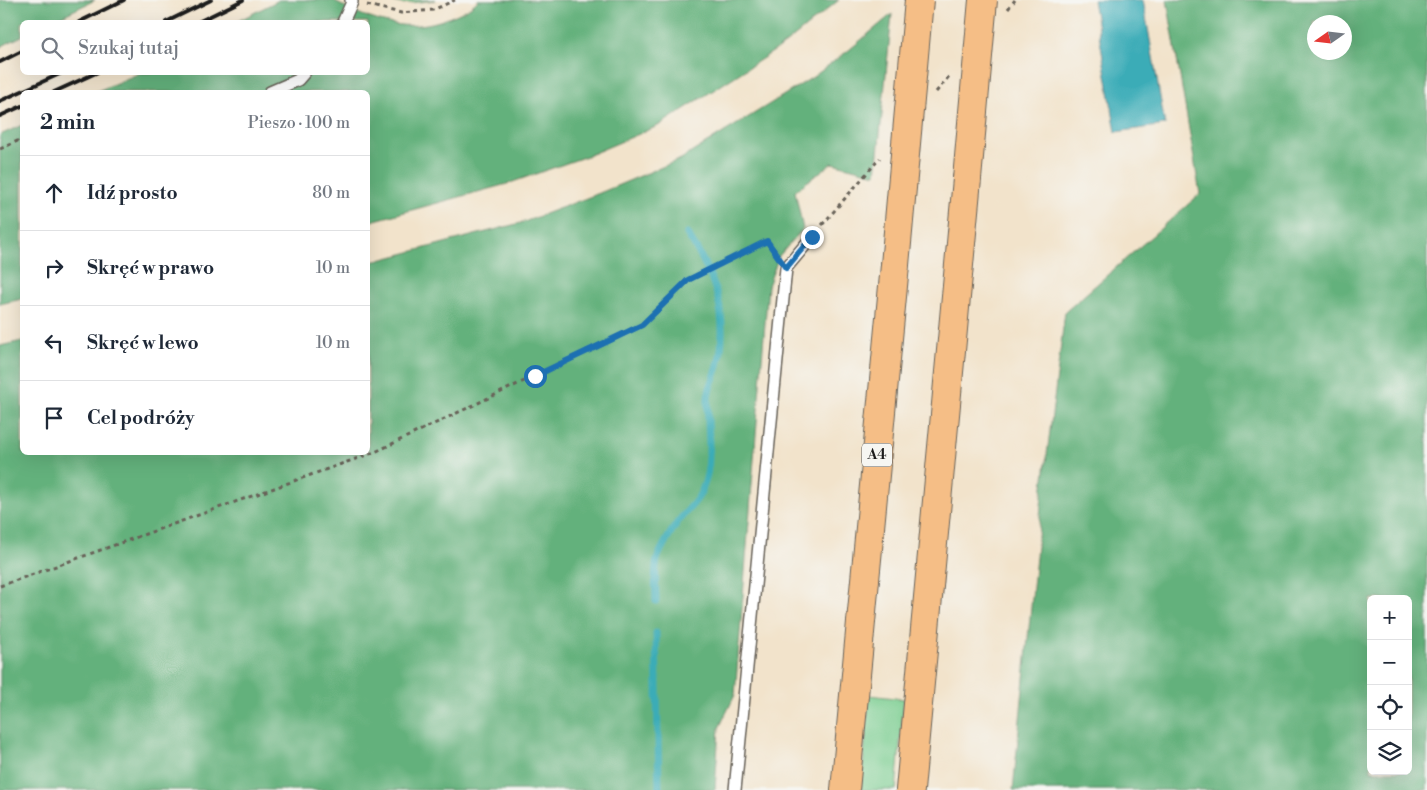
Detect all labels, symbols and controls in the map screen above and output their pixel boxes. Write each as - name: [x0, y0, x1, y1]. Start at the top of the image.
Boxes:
- north arrow: [1307, 15, 1352, 60]
- search box: [20, 20, 370, 75]
- icon: search: [38, 34, 66, 62]
- text: Szukaj tutaj: [78, 36, 179, 60]
- text: 2 min: [40, 110, 95, 136]
- text: Pieszo · 100 m: [248, 113, 350, 133]
- icon: ahead: [40, 179, 68, 207]
- text: Idź prosto: [87, 181, 178, 205]
- text: 80 m: [312, 183, 350, 203]
- route end: [801, 226, 824, 249]
- icon: right: [40, 254, 68, 282]
- text: Skręć w prawo: [87, 256, 214, 280]
- text: 10 m: [316, 258, 350, 278]
- icon: left: [40, 329, 68, 357]
- text: Skręć w lewo: [87, 331, 199, 355]
- text: 10 m: [316, 333, 350, 353]
- route start: [524, 365, 547, 388]
- icon: arrive: [40, 404, 68, 432]
- text: Cel podróży: [87, 406, 194, 430]
- road number: A4: [862, 444, 892, 466]
- map controls: [1367, 595, 1412, 775]
- button: +: [1367, 595, 1412, 640]
- button: −: [1367, 640, 1412, 685]
- button: locate: [1367, 685, 1412, 730]
- button: layers: [1367, 730, 1412, 775]

